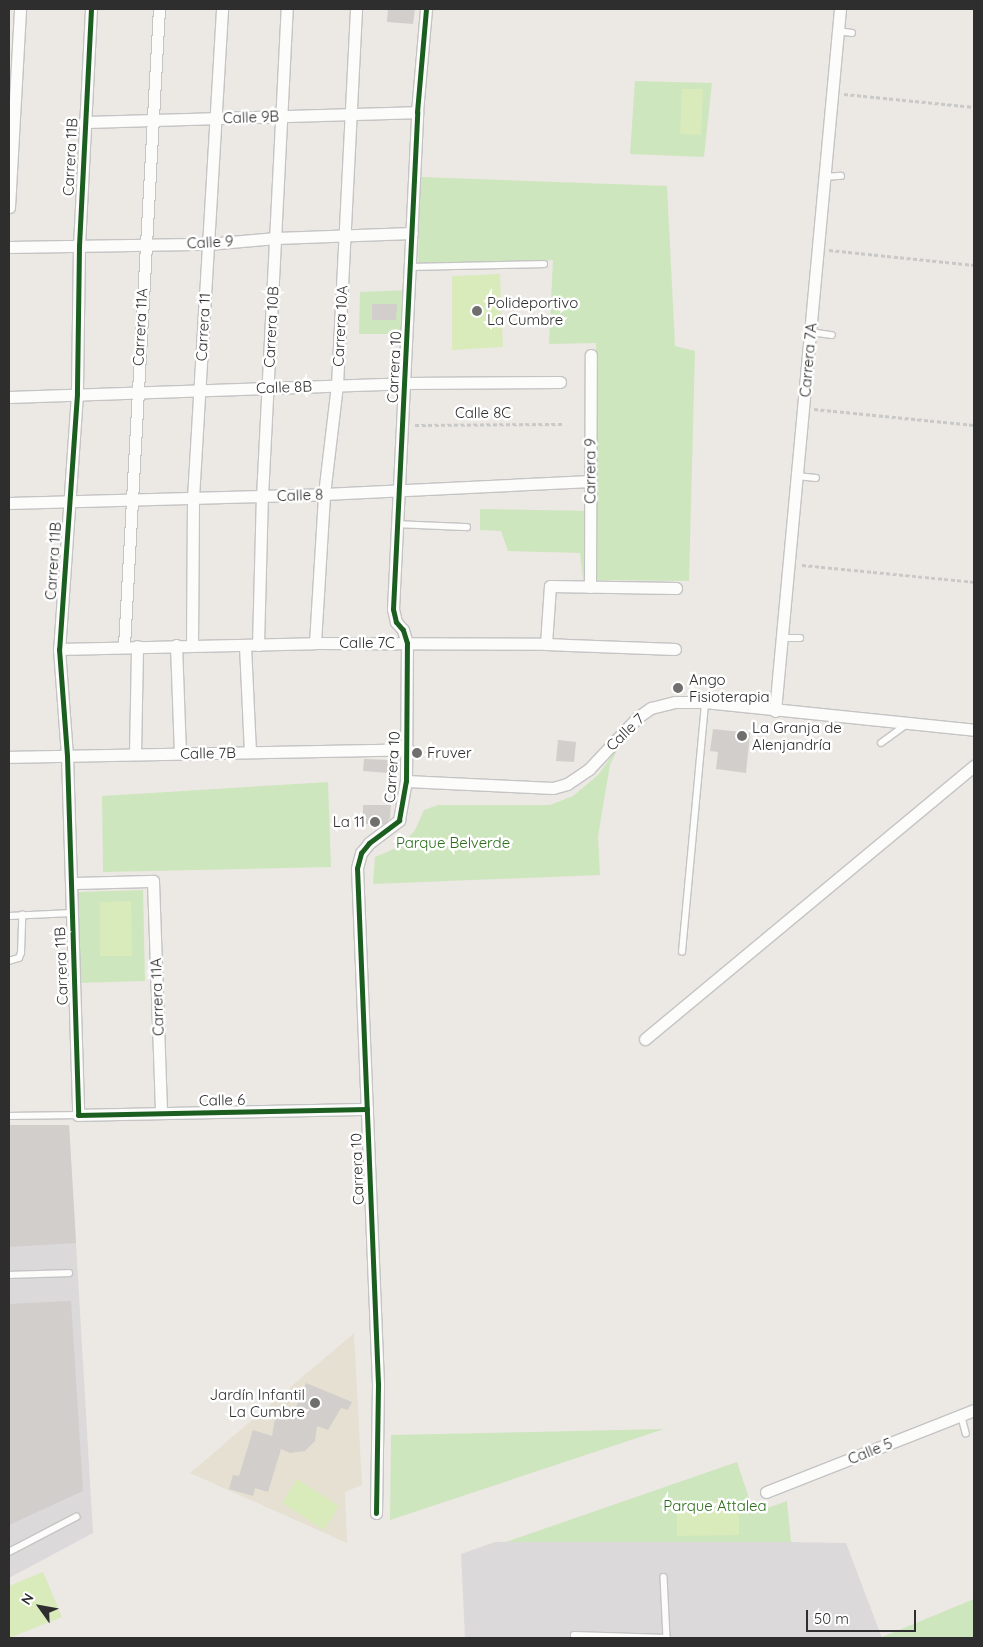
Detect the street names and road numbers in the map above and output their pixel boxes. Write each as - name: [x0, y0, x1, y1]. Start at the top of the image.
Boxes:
- street label: Calle 9B: [223, 107, 279, 127]
- street label: Carrera 11B: [59, 117, 81, 197]
- street label: Calle 9: [186, 232, 234, 252]
- street label: Carrera 10A: [329, 285, 351, 367]
- street label: Carrera 10B: [260, 286, 282, 368]
- street label: Carrera 11A: [129, 288, 151, 366]
- street label: Carrera 11: [192, 292, 214, 362]
- street label: Carrera 7A: [796, 322, 820, 398]
- street label: Carrera 10: [383, 331, 405, 403]
- street label: Calle 8B: [256, 377, 312, 397]
- street label: Calle 8C: [455, 404, 511, 422]
- street label: Carrera 9: [581, 438, 599, 504]
- street label: Calle 8: [277, 485, 323, 505]
- street label: Carrera 11B: [41, 521, 65, 601]
- street label: Calle 7C: [339, 634, 395, 652]
- street label: Calle 7: [602, 710, 648, 754]
- street label: Carrera 10: [381, 731, 403, 803]
- street label: Calle 7B: [180, 744, 236, 762]
- street label: Carrera 11B: [51, 927, 71, 1005]
- street label: Carrera 11A: [147, 958, 167, 1036]
- street label: Calle 6: [199, 1091, 245, 1109]
- street label: Carrera 10: [347, 1133, 367, 1205]
- street label: Calle 5: [845, 1434, 895, 1468]

